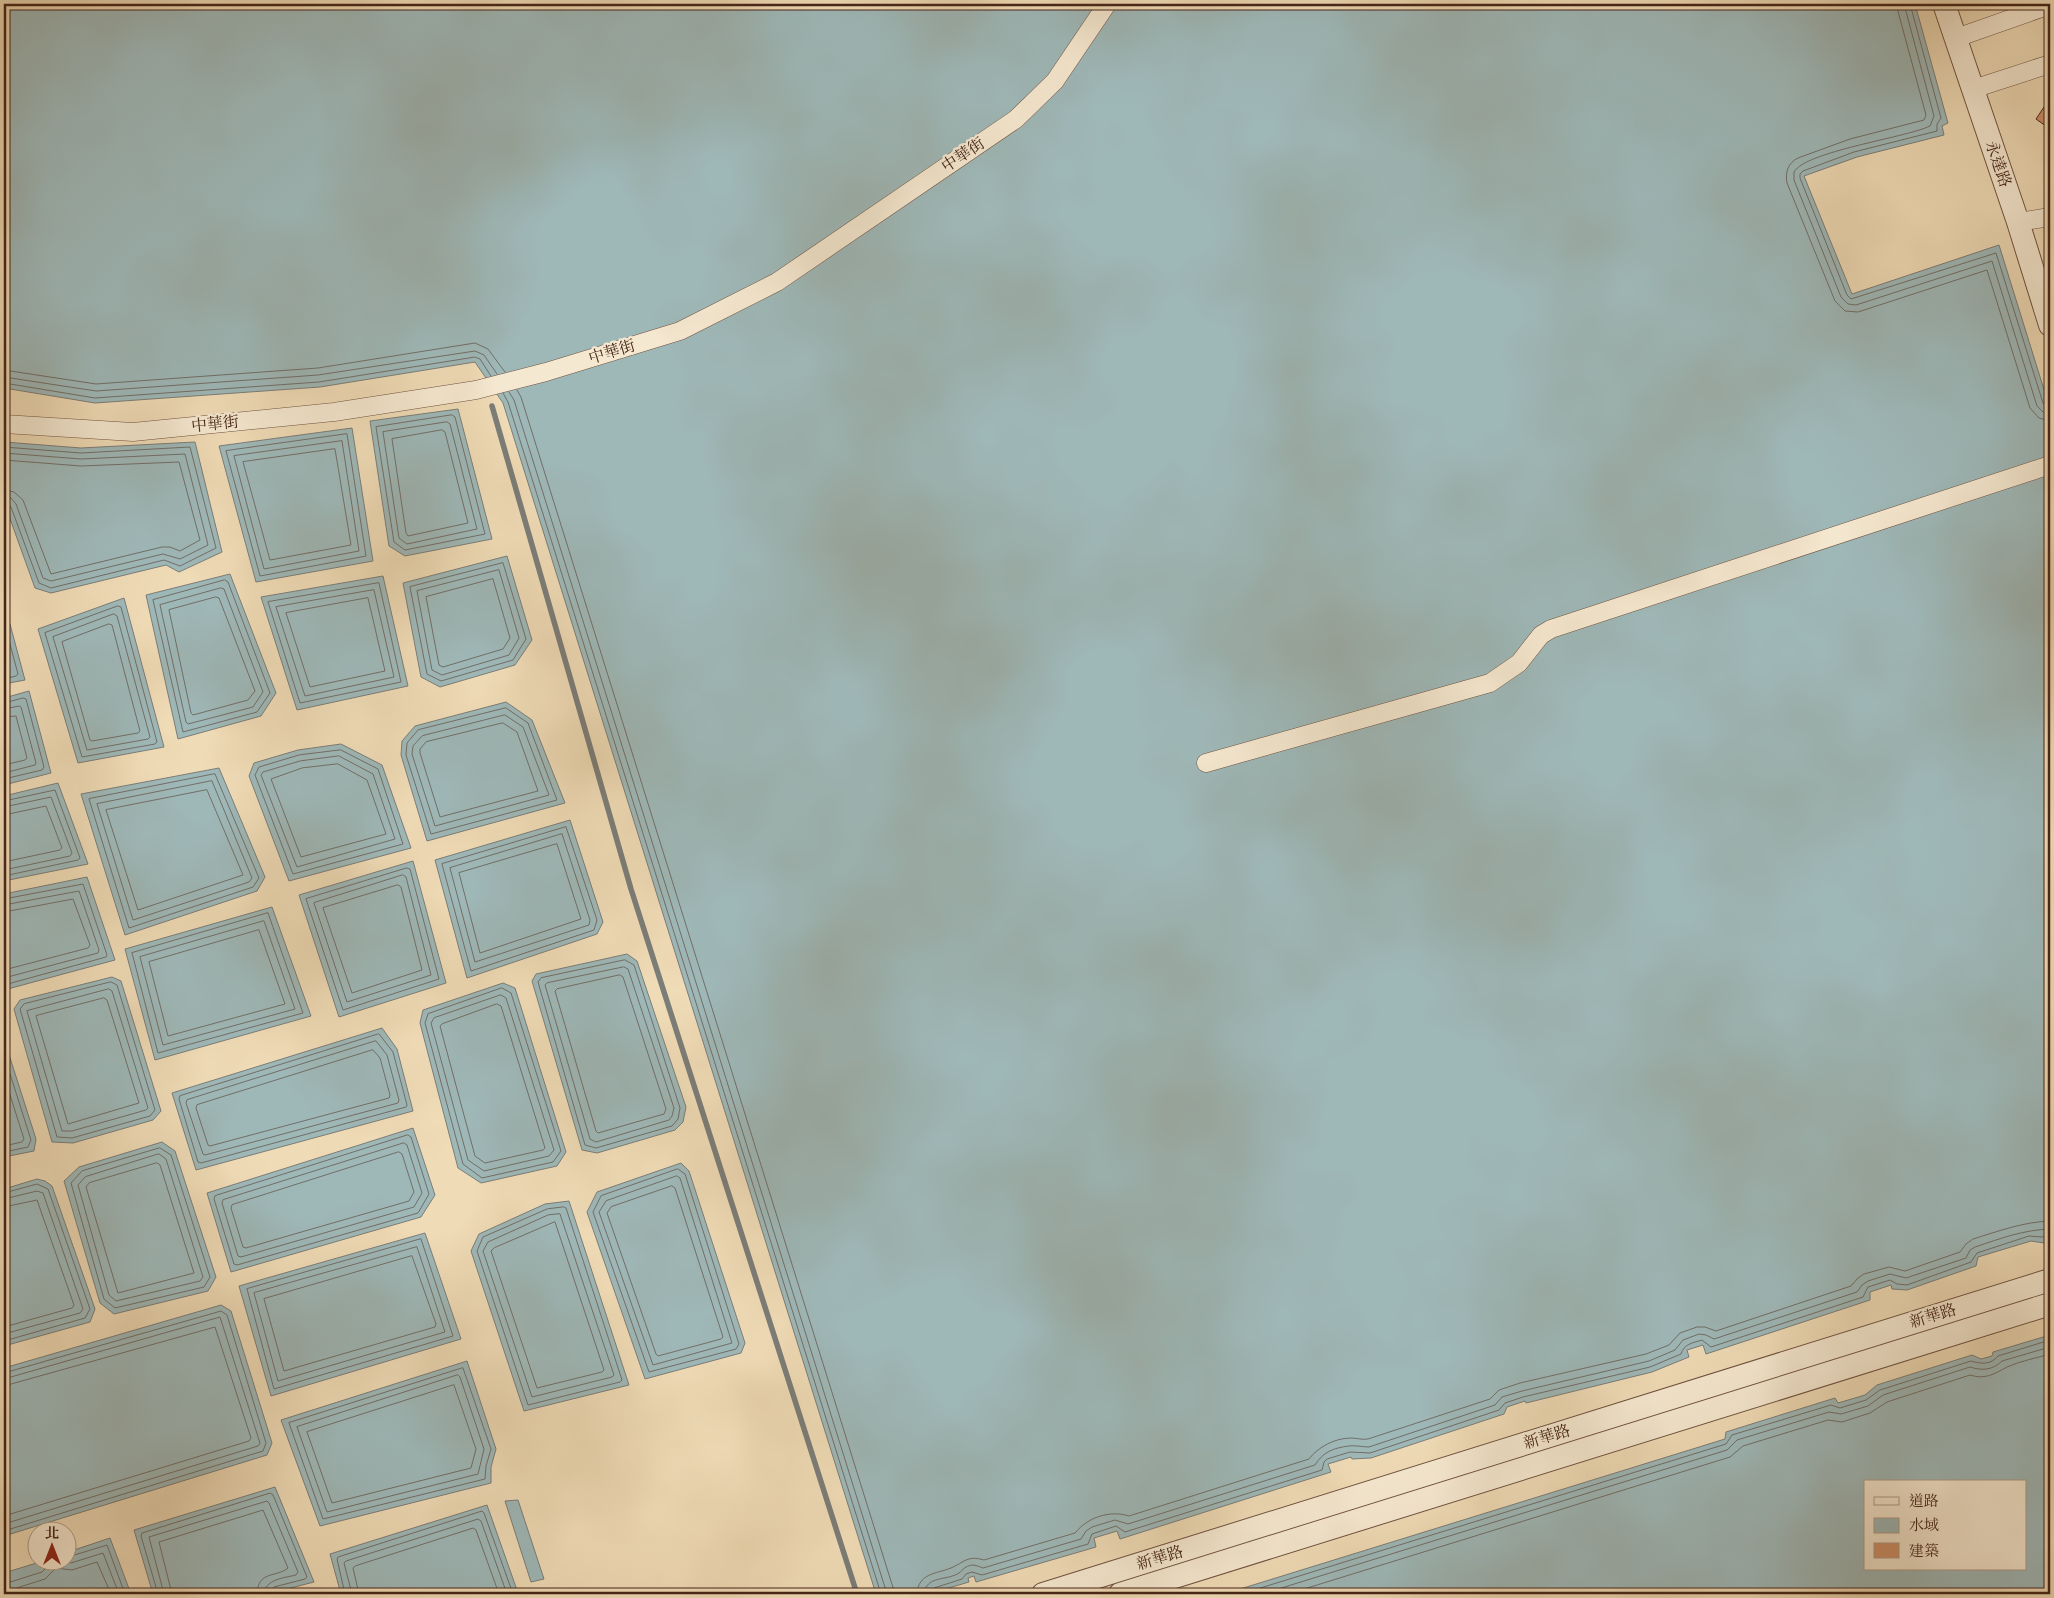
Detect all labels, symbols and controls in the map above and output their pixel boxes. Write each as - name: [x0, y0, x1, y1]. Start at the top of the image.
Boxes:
- street label: 中華街: [938, 133, 988, 177]
- street label: 永達路: [1981, 138, 2015, 190]
- street label: 中華街: [586, 335, 638, 369]
- street label: 中華街: [190, 412, 240, 436]
- street label: 新華路: [1907, 1299, 1959, 1333]
- street label: 新華路: [1521, 1420, 1573, 1454]
- legend: [1864, 1480, 2026, 1570]
- text: 道路: [1909, 1492, 1939, 1511]
- text: 水域: [1909, 1516, 1939, 1535]
- north arrow: [28, 1520, 78, 1570]
- text: 北: [45, 1525, 59, 1542]
- street label: 新華路: [1134, 1541, 1186, 1575]
- text: 建築: [1909, 1542, 1939, 1561]

